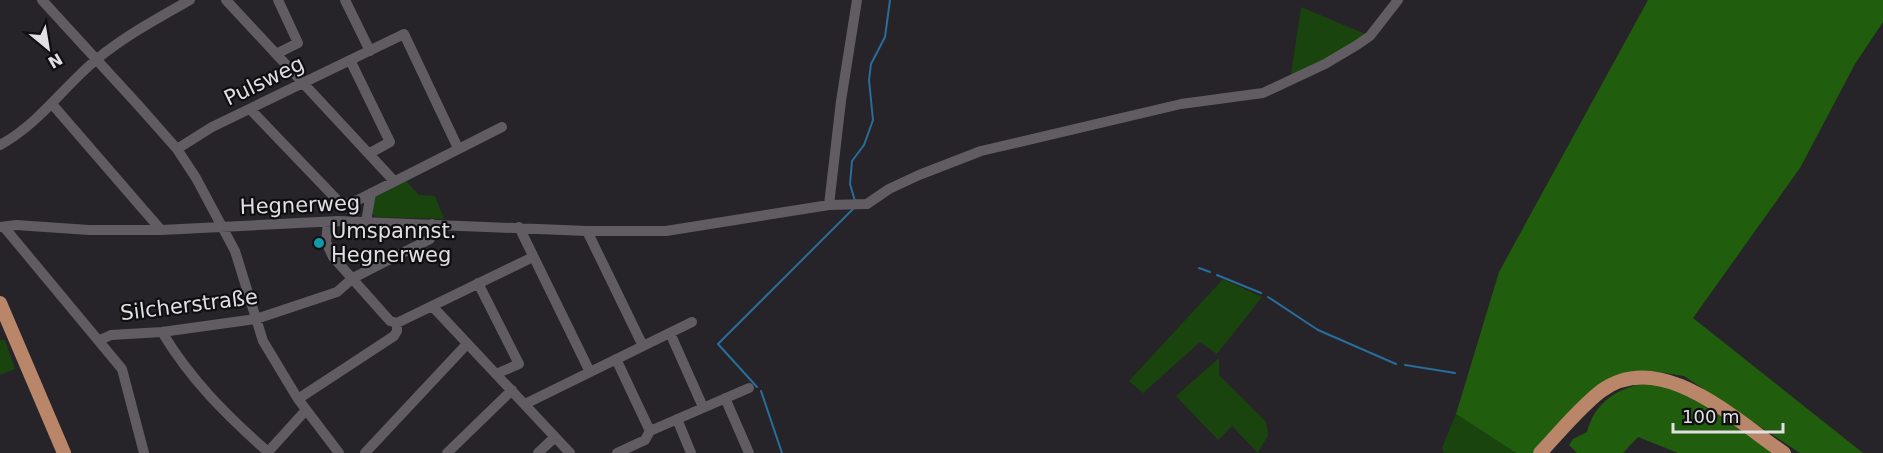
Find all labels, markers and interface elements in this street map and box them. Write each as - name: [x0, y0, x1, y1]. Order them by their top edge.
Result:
- north arrow: [18, 18, 78, 78]
- text: N: [45, 49, 66, 72]
- street label: Pulsweg: [220, 51, 308, 111]
- street label: Hegnerweg: [239, 191, 361, 219]
- place label: Umspannst. Hegnerweg: [331, 219, 456, 267]
- marker: Umspannst. Hegnerweg: [312, 236, 326, 250]
- street label: Silcherstraße: [119, 285, 259, 325]
- scale bar: [1673, 396, 1782, 434]
- text: 100 m: [1682, 406, 1740, 427]

